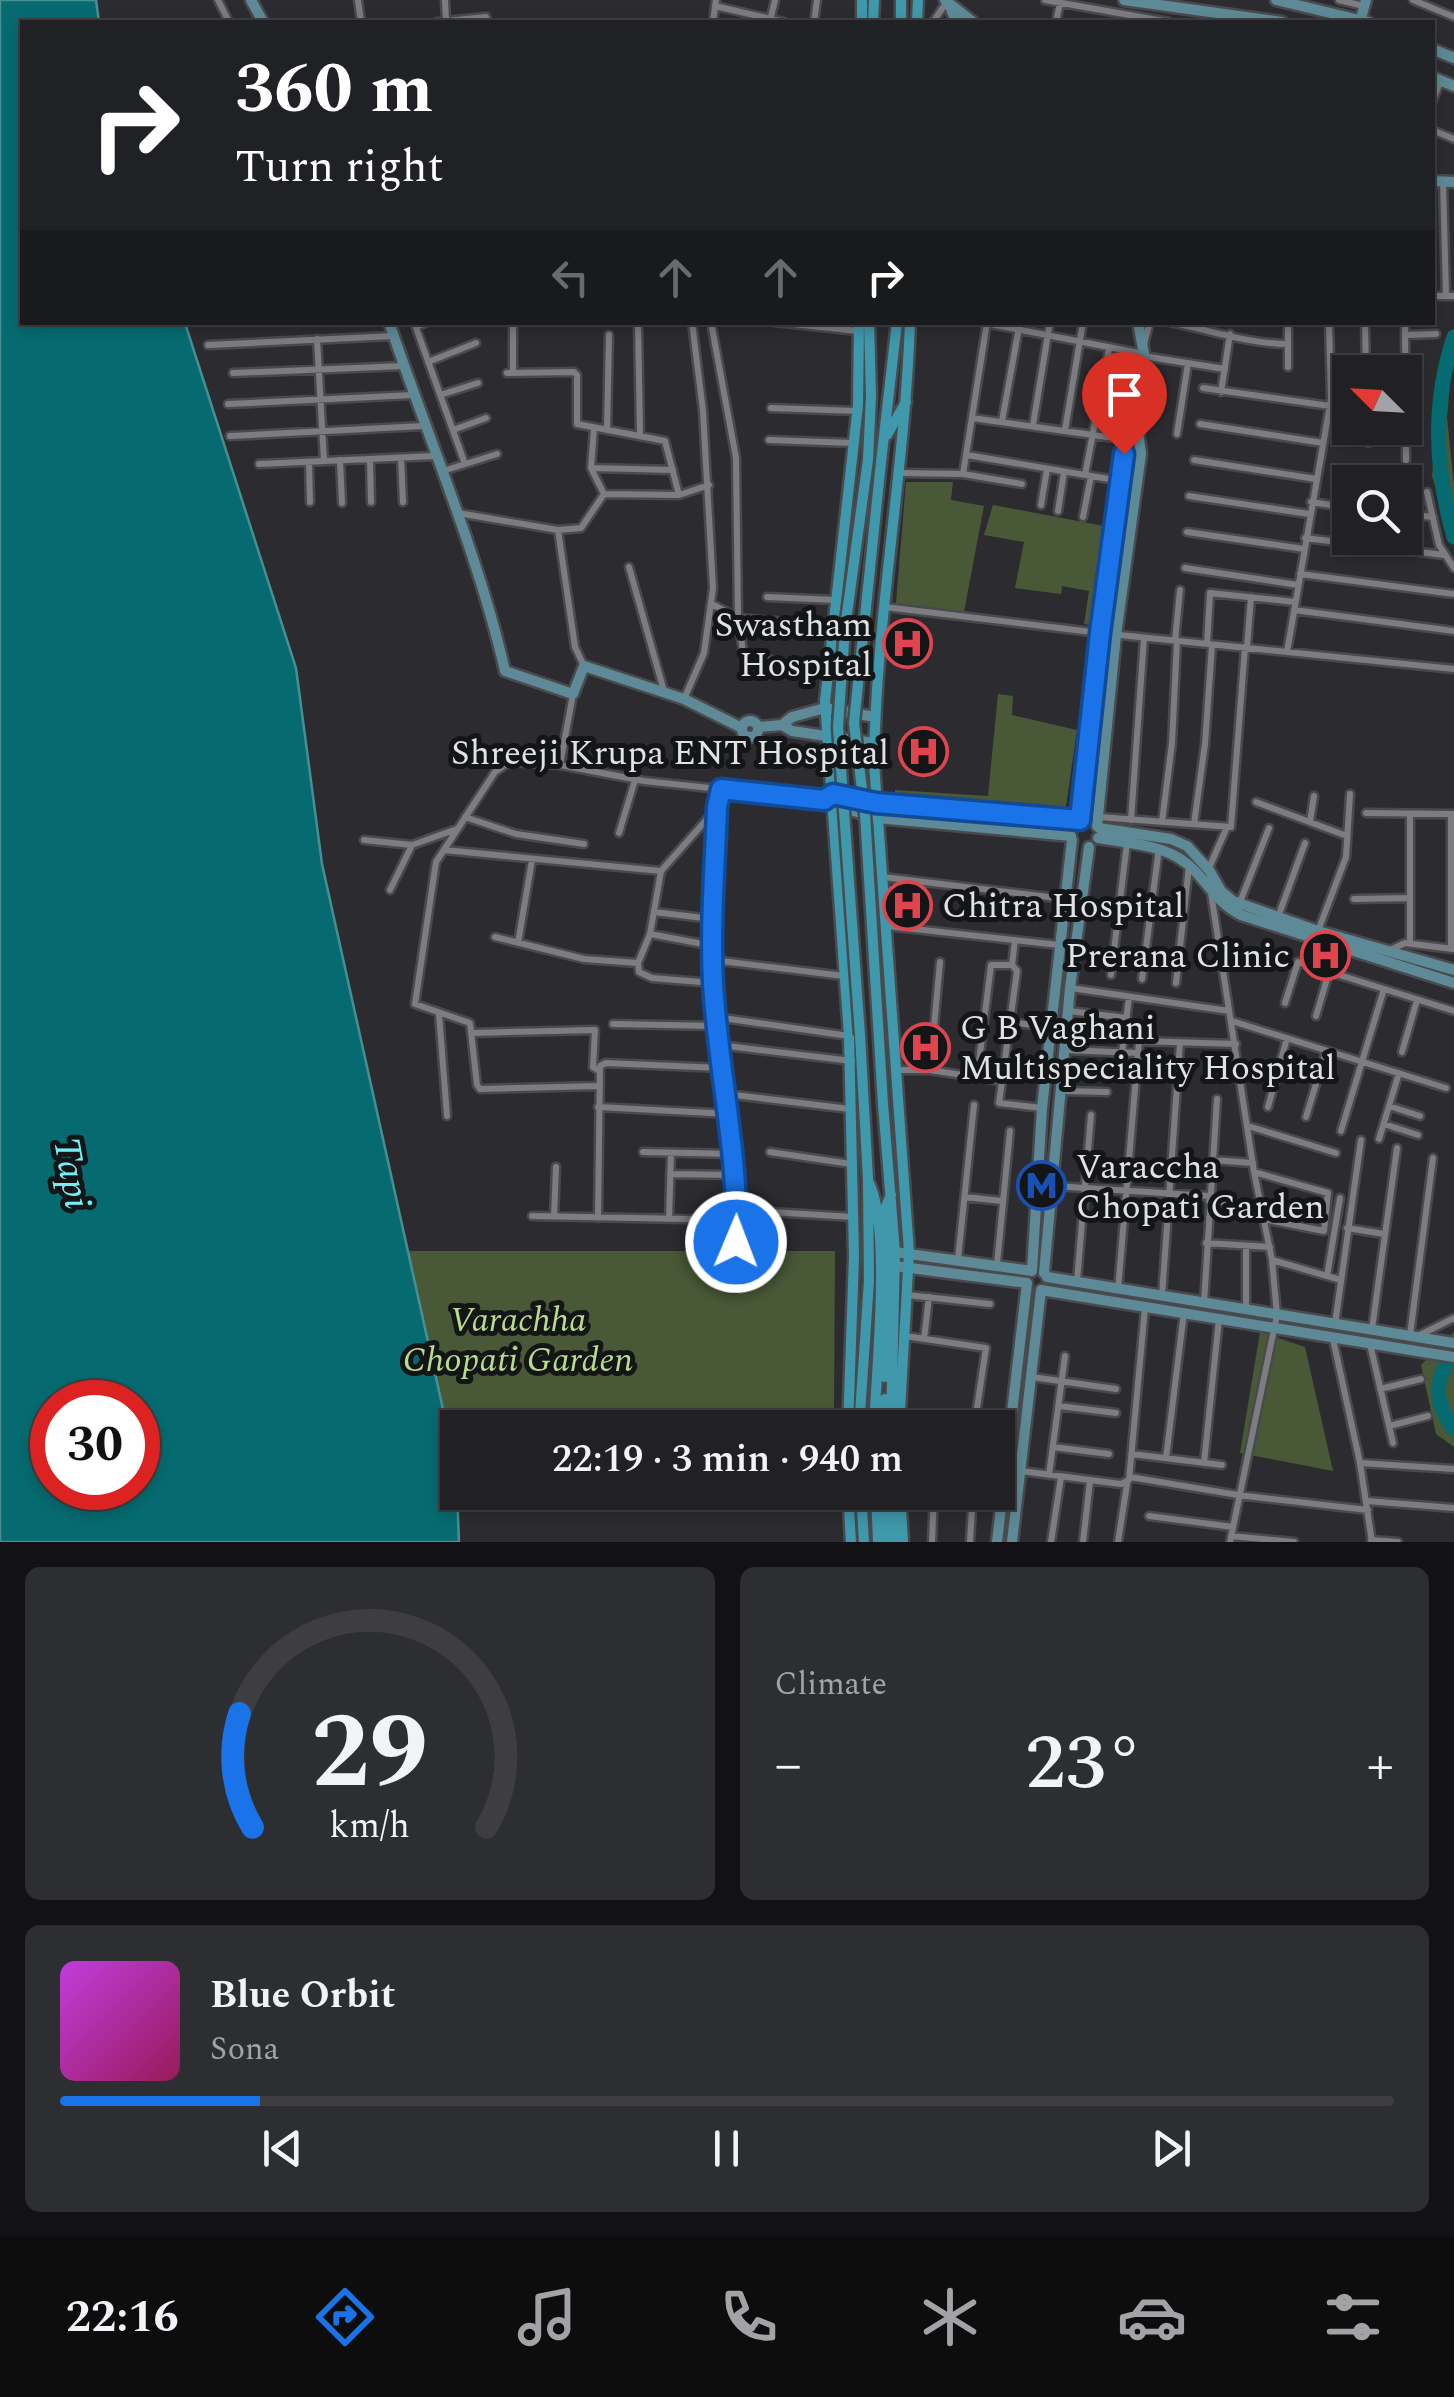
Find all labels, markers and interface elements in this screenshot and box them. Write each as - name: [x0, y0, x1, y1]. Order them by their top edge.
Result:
- text: 360 m: [235, 37, 433, 143]
- icon: right: [70, 60, 200, 190]
- text: Turn right: [235, 133, 444, 202]
- icon: left: [543, 250, 598, 305]
- icon: ahead: [648, 250, 703, 305]
- icon: ahead: [753, 250, 808, 305]
- icon: right: [858, 250, 913, 305]
- pin: [1082, 352, 1167, 455]
- north arrow: [1332, 355, 1422, 445]
- map controls: [1332, 355, 1422, 555]
- icon: arrive: [1097, 367, 1152, 422]
- button: search: [1332, 465, 1422, 555]
- place label: Swastham Hospital: [715, 599, 872, 692]
- hospital icon: Swastham Hospital: [881, 618, 933, 670]
- hospital icon: Shreeji Krupa ENT Hospital: [898, 726, 950, 778]
- place label: Shreeji Krupa ENT Hospital: [451, 727, 889, 780]
- hospital icon: Chitra Hospital: [881, 879, 933, 931]
- place label: Chitra Hospital: [942, 880, 1184, 933]
- hospital icon: Prerana Clinic: [1299, 929, 1351, 981]
- place label: Prerana Clinic: [1065, 930, 1290, 983]
- place label: G B Vaghani Multispeciality Hospital: [960, 1002, 1336, 1095]
- hospital icon: G B Vaghani Multispeciality Hospital: [899, 1021, 951, 1073]
- water label: Tapi: [36, 1133, 106, 1214]
- place label: Varaccha Chopati Garden: [1076, 1141, 1325, 1234]
- metro station icon: Varaccha Chopati Garden: [1015, 1160, 1067, 1212]
- position arrow: [684, 1190, 788, 1294]
- park label: Varachha Chopati Garden: [403, 1294, 633, 1387]
- speed limit sign: 30: [30, 1380, 160, 1510]
- text: 22:19 · 3 min · 940 m: [552, 1431, 903, 1489]
- text: Climate: [775, 1660, 887, 1709]
- text: 29: [311, 1675, 428, 1833]
- text: 23°: [1025, 1708, 1143, 1822]
- text: −: [775, 1724, 802, 1807]
- text: +: [1366, 1724, 1394, 1807]
- text: km/h: [330, 1799, 410, 1854]
- text: Blue Orbit: [210, 1967, 395, 2025]
- text: Sona: [210, 2025, 279, 2074]
- icon: previous: [255, 2121, 310, 2176]
- icon: pause: [699, 2121, 754, 2176]
- icon: next: [1144, 2121, 1199, 2176]
- icon: directions: [310, 2282, 380, 2352]
- icon: music: [512, 2282, 582, 2352]
- icon: phone: [714, 2282, 784, 2352]
- icon: climate: [915, 2282, 985, 2352]
- icon: car: [1117, 2282, 1187, 2352]
- icon: filters: [1318, 2282, 1388, 2352]
- text: 22:16: [66, 2283, 179, 2352]

